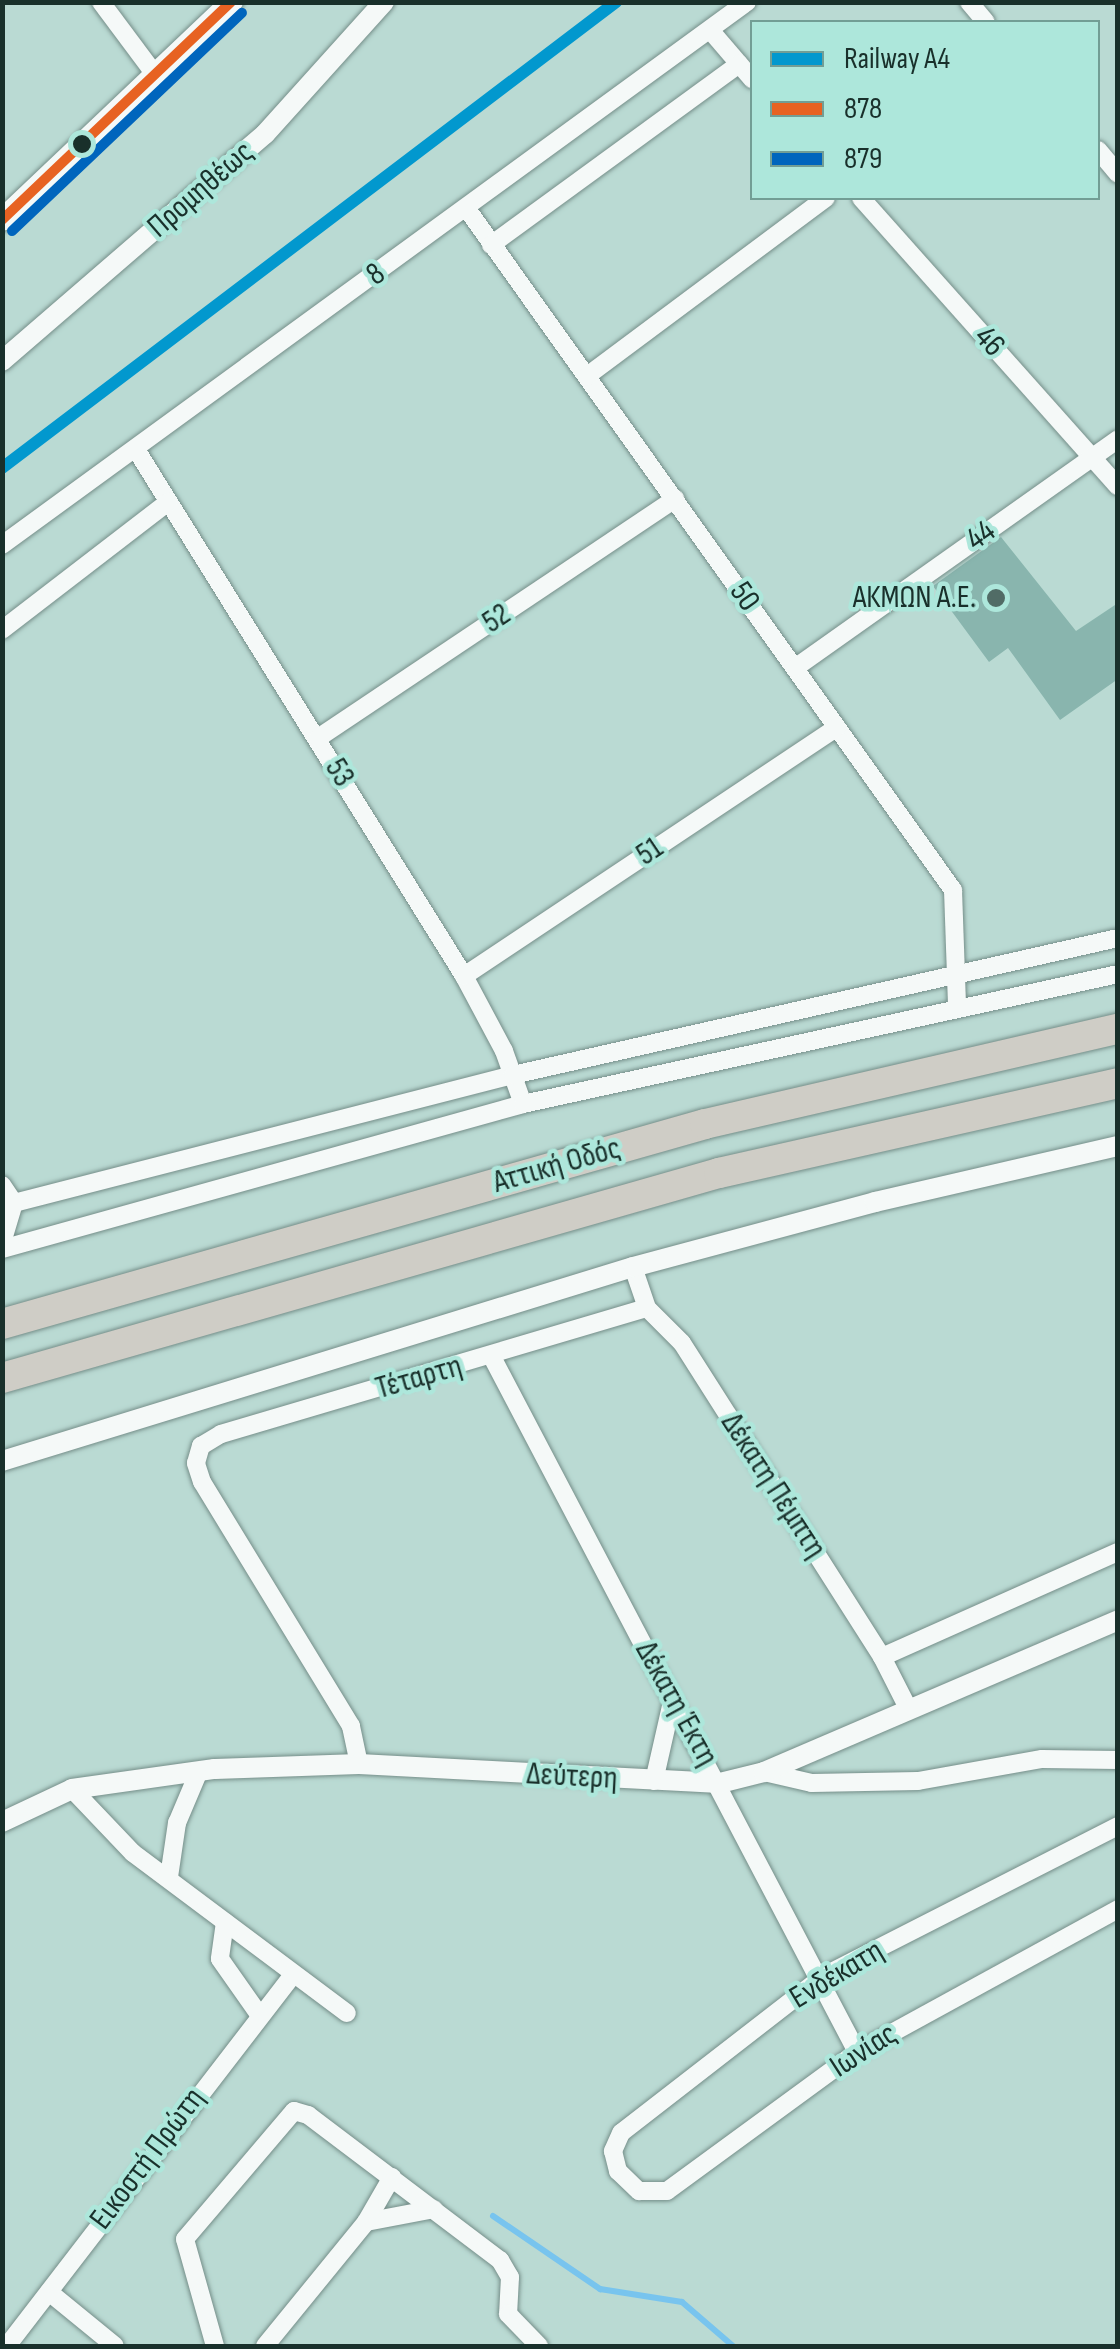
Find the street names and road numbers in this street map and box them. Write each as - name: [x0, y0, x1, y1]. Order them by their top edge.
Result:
- street label: Προμηθέως: [140, 134, 262, 246]
- street label: 8: [359, 255, 393, 295]
- street label: 46: [966, 319, 1012, 365]
- street label: 44: [959, 513, 1003, 559]
- street label: 50: [720, 575, 768, 619]
- street label: 52: [475, 596, 519, 642]
- street label: 53: [316, 752, 362, 794]
- street label: 51: [629, 829, 671, 875]
- street label: Αττική Οδός: [489, 1130, 625, 1202]
- street label: Τέταρτη: [371, 1347, 467, 1409]
- street label: Δέκατη Πέμπτη: [712, 1406, 834, 1566]
- street label: Δέκατη Έκτη: [626, 1635, 726, 1773]
- street label: Δεύτερη: [526, 1755, 618, 1799]
- street label: Ενδέκατη: [783, 1932, 891, 2018]
- street label: Ιωνίας: [823, 2015, 905, 2087]
- street label: Εικοστή Πρώτη: [82, 2081, 214, 2237]

